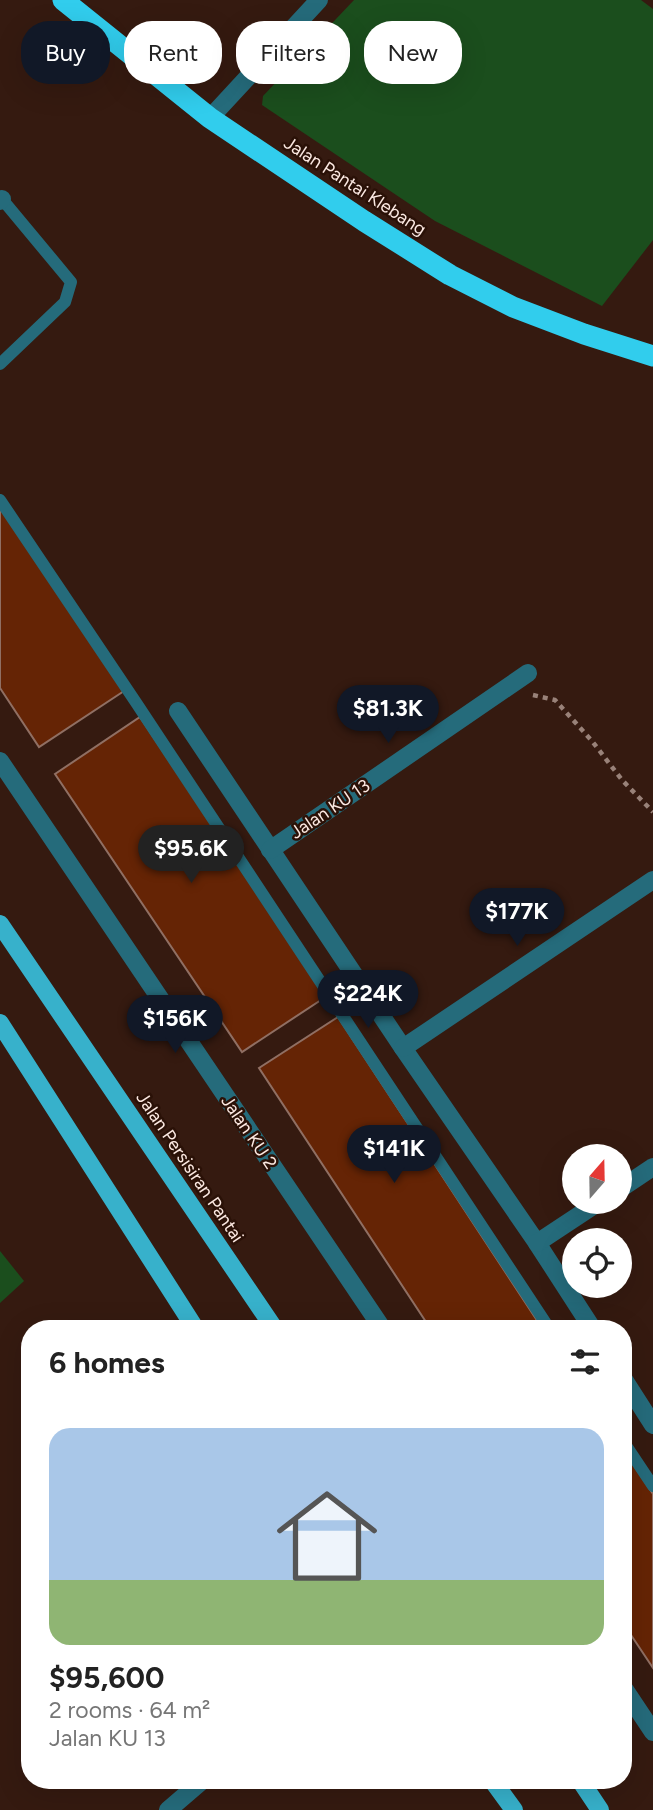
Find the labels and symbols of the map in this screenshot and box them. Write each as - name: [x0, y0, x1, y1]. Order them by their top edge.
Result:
- street label: Jalan Pantai Klebang: [280, 132, 430, 240]
- pin: $81.3K: [331, 686, 445, 745]
- street label: Jalan KU 13: [286, 774, 374, 844]
- pin: $95.6K: [134, 826, 248, 885]
- pin: $177K: [468, 888, 566, 948]
- pin: $224K: [319, 970, 417, 1030]
- pin: $156K: [126, 996, 224, 1055]
- street label: Jalan Persisiran Pantai: [131, 1088, 249, 1246]
- street label: Jalan KU 2: [216, 1091, 282, 1173]
- pin: $141K: [345, 1126, 443, 1185]
- north arrow: [562, 1144, 632, 1214]

